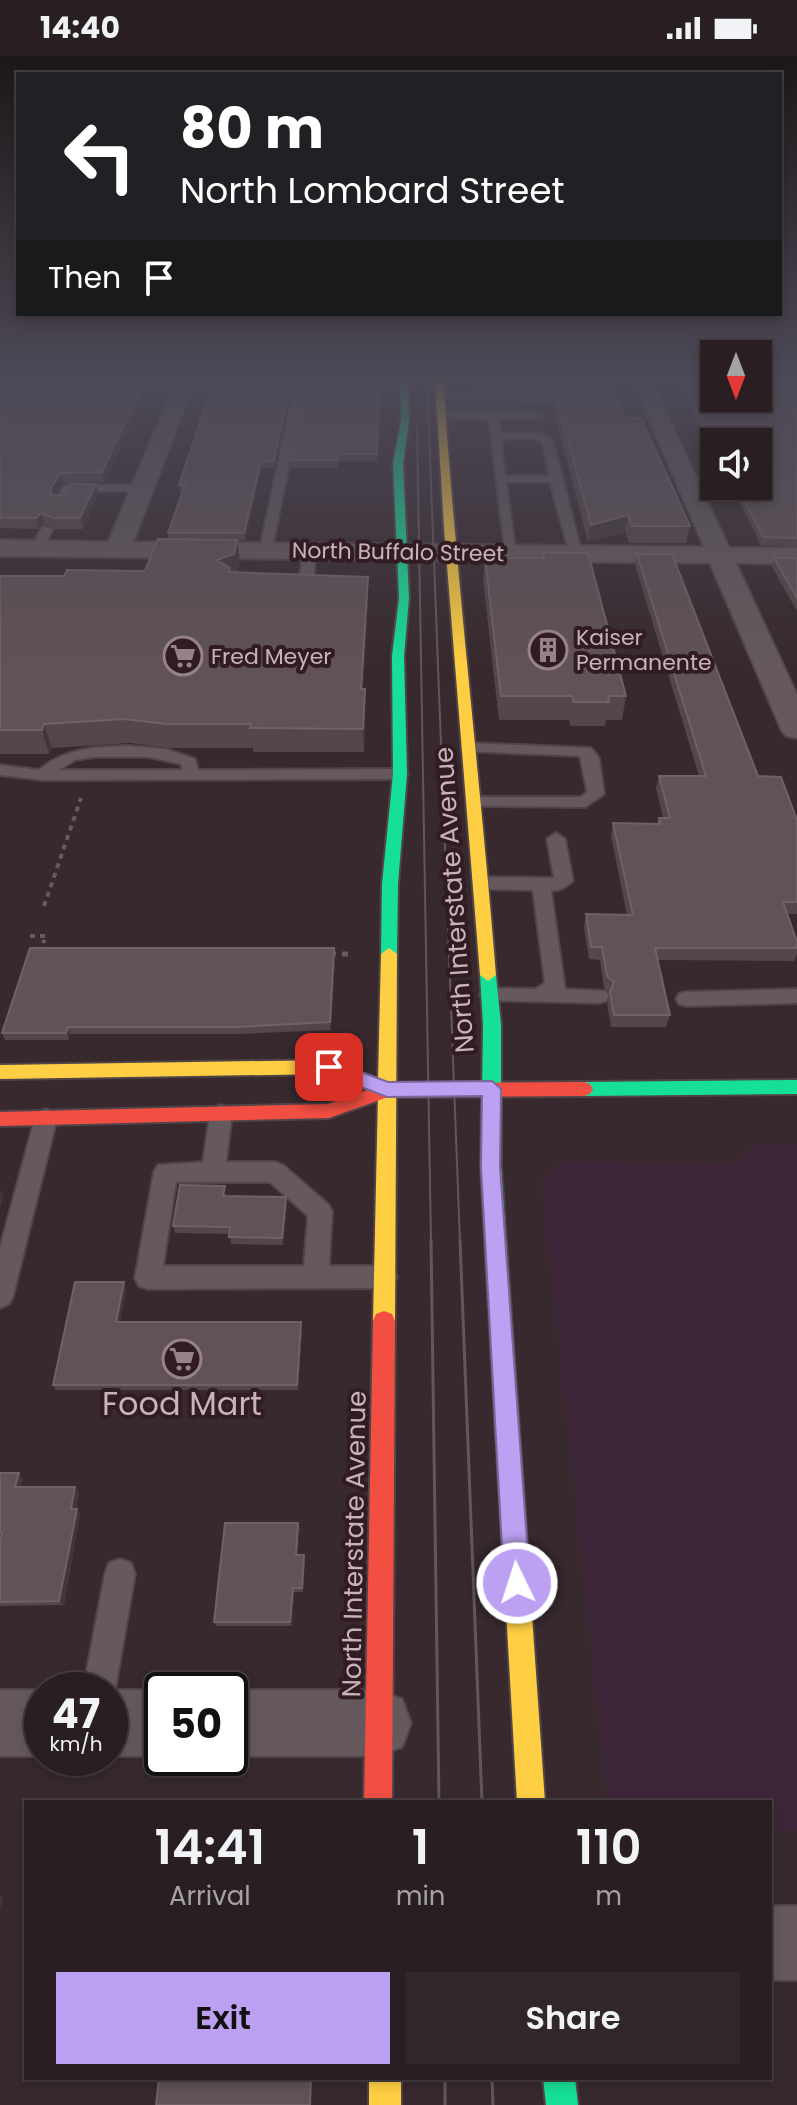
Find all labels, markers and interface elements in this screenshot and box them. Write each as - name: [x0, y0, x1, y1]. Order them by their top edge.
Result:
- text: 14:40: [40, 6, 120, 49]
- text: 80 m: [180, 89, 324, 168]
- icon: left: [48, 104, 152, 208]
- text: North Lombard Street: [180, 165, 565, 216]
- text: Then: [48, 256, 121, 299]
- icon: arrive: [137, 256, 181, 300]
- north arrow: [700, 340, 772, 412]
- map controls: [700, 340, 772, 500]
- button: sound: [700, 428, 772, 500]
- street label: North Buffalo Street: [292, 535, 504, 569]
- place label: Kaiser Permanente: [576, 622, 712, 678]
- building icon: Kaiser Permanente: [527, 629, 569, 671]
- supermarket icon: Fred Meyer: [162, 635, 204, 677]
- place label: Fred Meyer: [211, 641, 332, 672]
- street label: North Interstate Avenue: [425, 746, 483, 1054]
- pin: [295, 1033, 363, 1101]
- icon: arrive: [307, 1045, 351, 1089]
- supermarket icon: Food Mart: [161, 1338, 203, 1380]
- place label: Food Mart: [102, 1381, 262, 1426]
- street label: North Interstate Avenue: [333, 1390, 375, 1698]
- position arrow: [475, 1541, 559, 1625]
- speed limit sign: 50: [144, 1672, 248, 1776]
- text: 47: [52, 1686, 100, 1742]
- text: km/h: [49, 1730, 103, 1758]
- text: 14:41: [154, 1814, 265, 1881]
- text: 1: [412, 1814, 429, 1881]
- text: 110: [576, 1814, 642, 1881]
- text: Arrival: [169, 1878, 251, 1914]
- text: min: [396, 1878, 445, 1914]
- text: m: [595, 1878, 622, 1914]
- button: Exit: [56, 1972, 390, 2064]
- button: Share: [406, 1972, 740, 2064]

